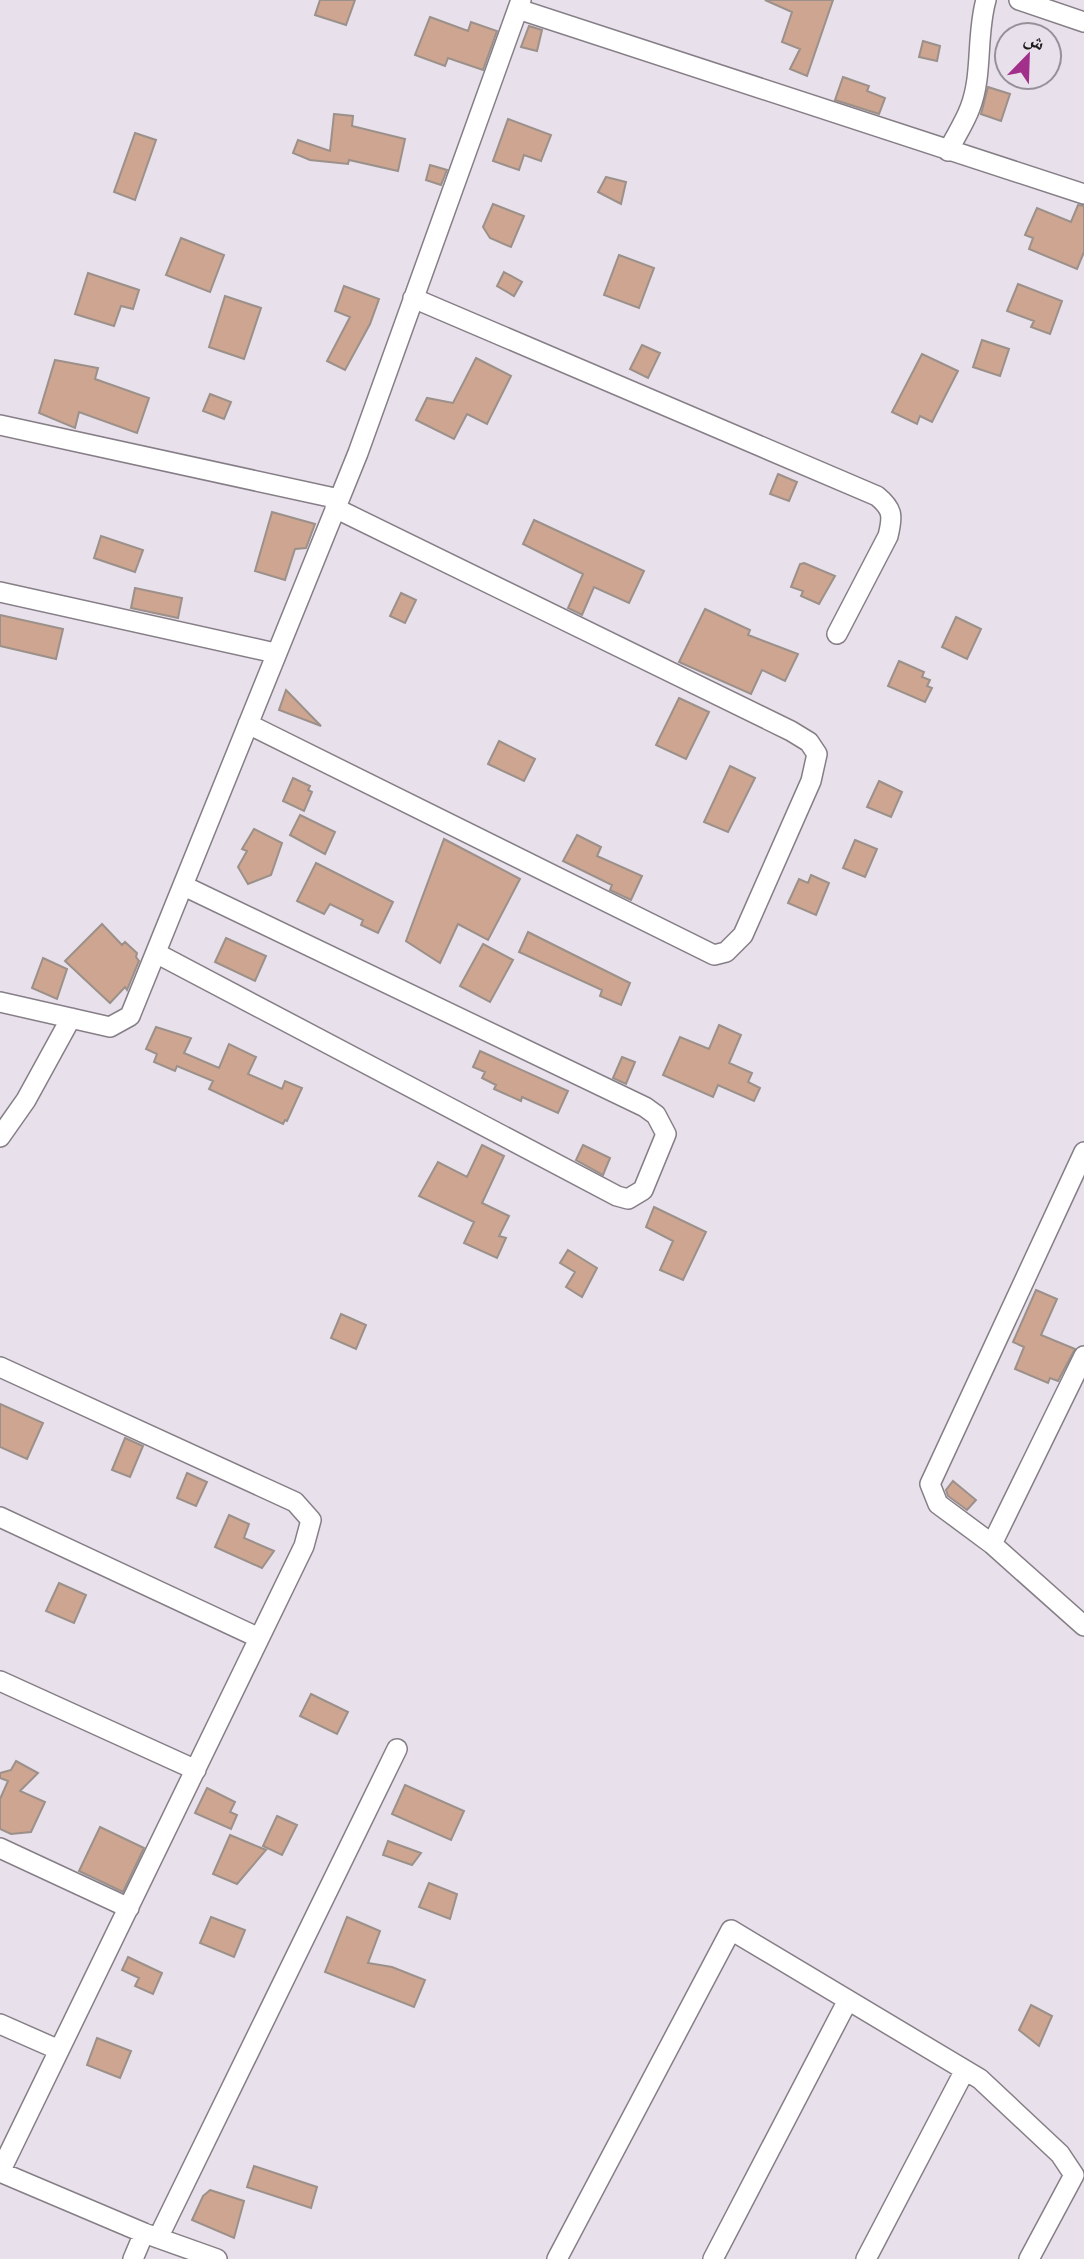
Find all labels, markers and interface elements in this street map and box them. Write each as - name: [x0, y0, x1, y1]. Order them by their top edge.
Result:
- north arrow: [993, 21, 1063, 91]
- text: ش: [1019, 25, 1049, 58]

